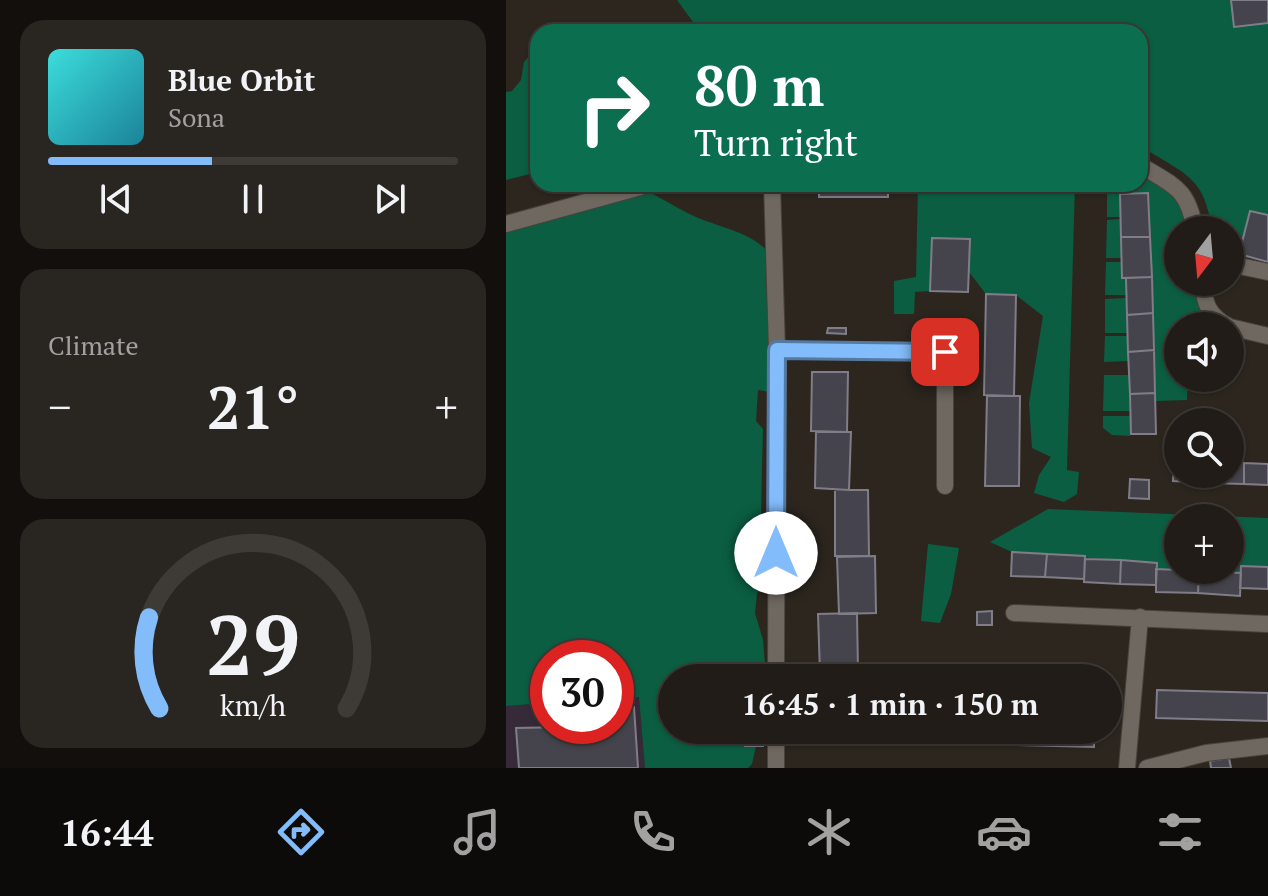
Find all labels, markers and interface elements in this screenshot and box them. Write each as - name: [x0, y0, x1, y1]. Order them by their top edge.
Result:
- text: 80 m: [694, 48, 824, 122]
- icon: right: [562, 56, 666, 160]
- text: Blue Orbit: [168, 60, 315, 100]
- text: Sona: [168, 100, 225, 134]
- text: Turn right: [694, 119, 858, 166]
- icon: previous: [94, 177, 138, 221]
- icon: pause: [231, 177, 275, 221]
- icon: next: [368, 177, 412, 221]
- north arrow: [1164, 216, 1244, 296]
- map controls: [1164, 216, 1244, 584]
- button: sound: [1164, 312, 1244, 392]
- pin: [911, 318, 979, 386]
- text: Climate: [48, 328, 139, 362]
- icon: arrive: [923, 330, 967, 374]
- text: 21°: [207, 367, 299, 446]
- text: −: [48, 377, 71, 436]
- text: +: [435, 377, 458, 436]
- button: search: [1164, 408, 1244, 488]
- button: +: [1164, 504, 1244, 584]
- position arrow: [734, 511, 818, 595]
- text: 29: [206, 589, 300, 699]
- speed limit sign: 30: [530, 640, 634, 744]
- text: 16:45 · 1 min · 150 m: [742, 684, 1038, 724]
- text: km/h: [220, 687, 286, 725]
- icon: directions: [273, 804, 329, 860]
- icon: music: [449, 804, 505, 860]
- icon: phone: [625, 804, 681, 860]
- icon: climate: [801, 804, 857, 860]
- icon: car: [976, 804, 1032, 860]
- icon: filters: [1152, 804, 1208, 860]
- text: 16:44: [60, 809, 154, 856]

